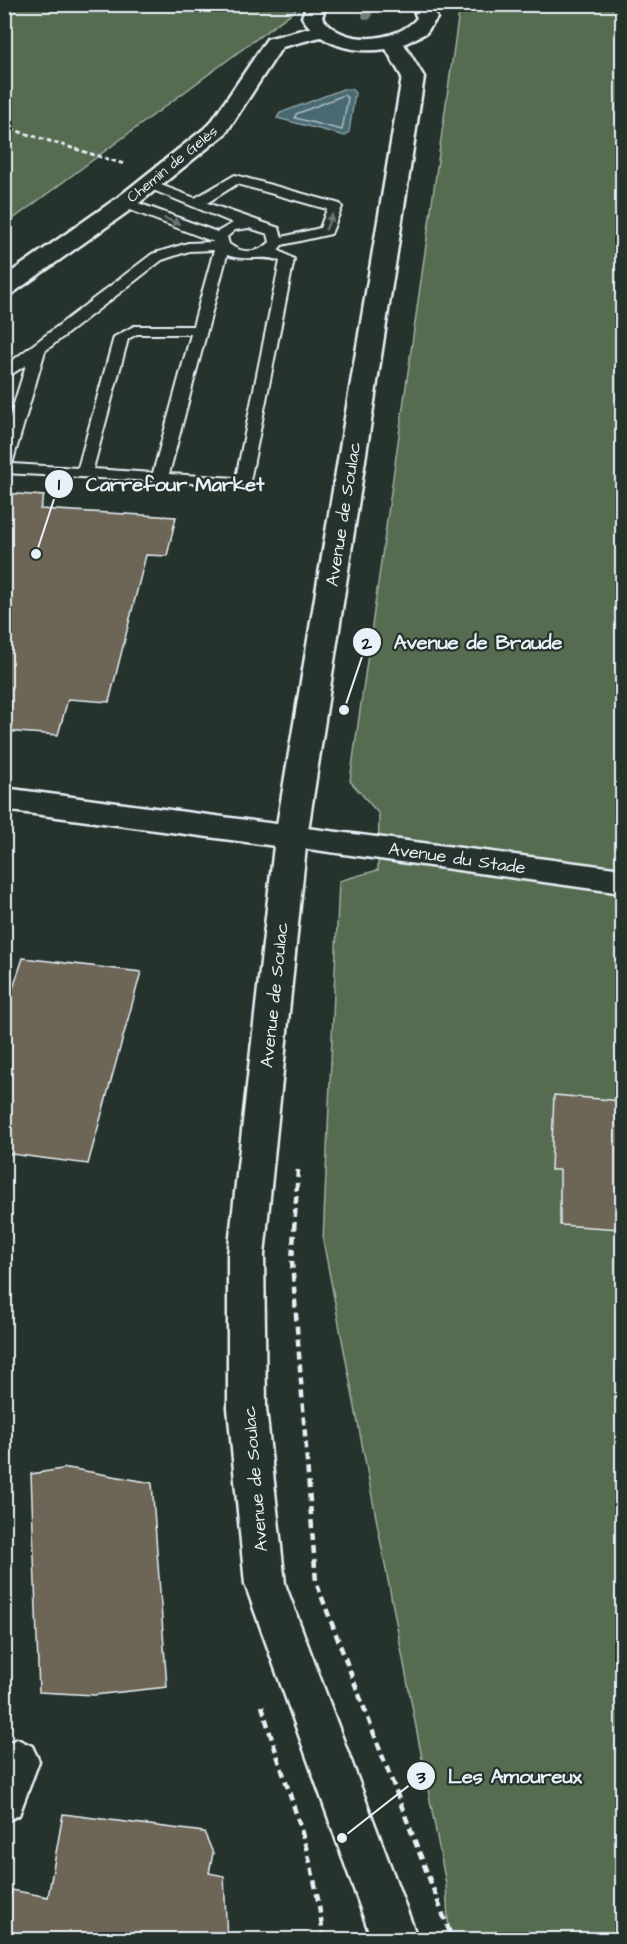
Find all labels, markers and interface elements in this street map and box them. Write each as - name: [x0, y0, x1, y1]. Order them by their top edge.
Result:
- street label: Chemin de Gelès: [122, 121, 223, 208]
- one-way arrow: [324, 214, 333, 231]
- one-way arrow: [164, 216, 182, 226]
- street label: Avenue de Soulac: [320, 440, 367, 588]
- callout: Carrefour Market: [44, 465, 276, 503]
- text: Carrefour Market: [86, 471, 265, 499]
- text: 1: [58, 472, 61, 497]
- callout: Avenue de Braude: [352, 623, 575, 661]
- text: Avenue de Braude: [394, 629, 563, 657]
- text: 2: [361, 631, 373, 656]
- street label: Avenue du Stade: [387, 836, 527, 881]
- street label: Avenue de Soulac: [254, 921, 295, 1069]
- street label: Avenue de Soulac: [237, 1405, 274, 1553]
- callout: Les Amoureux: [406, 1757, 594, 1795]
- text: Les Amoureux: [448, 1763, 583, 1791]
- text: 3: [415, 1765, 426, 1790]

